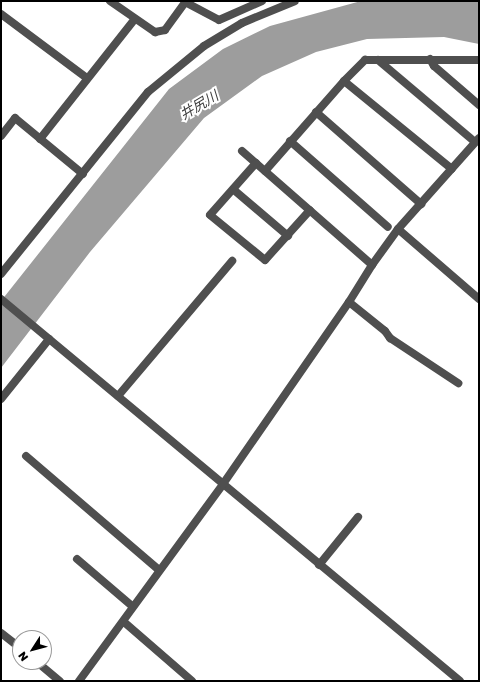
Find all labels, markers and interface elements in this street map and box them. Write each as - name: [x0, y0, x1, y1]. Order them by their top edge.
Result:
- water label: 井尻川: [177, 87, 221, 123]
- north arrow: [12, 630, 52, 670]
- text: N: [15, 650, 30, 664]

